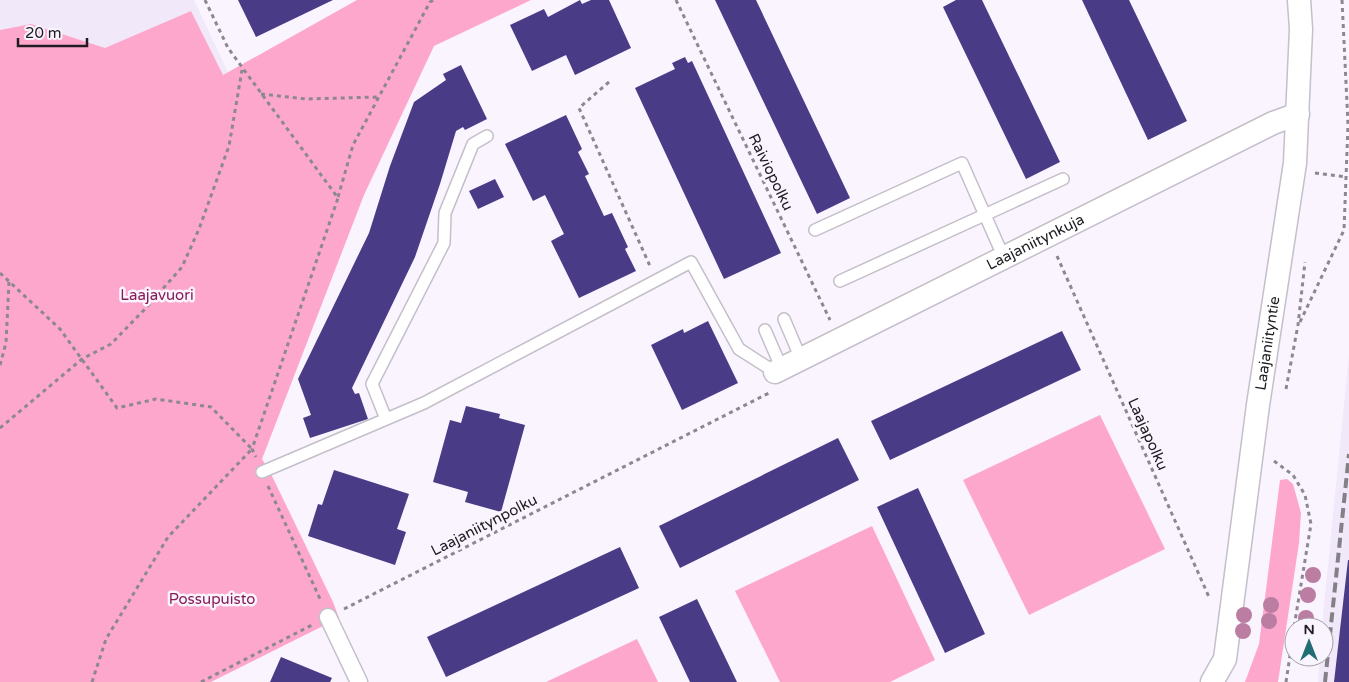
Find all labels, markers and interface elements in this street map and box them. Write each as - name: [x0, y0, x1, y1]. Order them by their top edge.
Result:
- scale bar: [18, 15, 86, 47]
- text: 20 m: [25, 24, 62, 42]
- street label: Raiviopolku: [745, 131, 797, 213]
- street label: Laajaniitynkuja: [983, 210, 1087, 274]
- park label: Laajavuori: [120, 286, 194, 304]
- street label: Laajaniityntie: [1251, 295, 1284, 392]
- street label: Laajapolku: [1124, 395, 1172, 473]
- street label: Laajaniitynpolku: [428, 490, 540, 560]
- park label: Possupuisto: [169, 590, 255, 608]
- north arrow: [1284, 617, 1334, 667]
- text: N: [1303, 621, 1315, 638]

